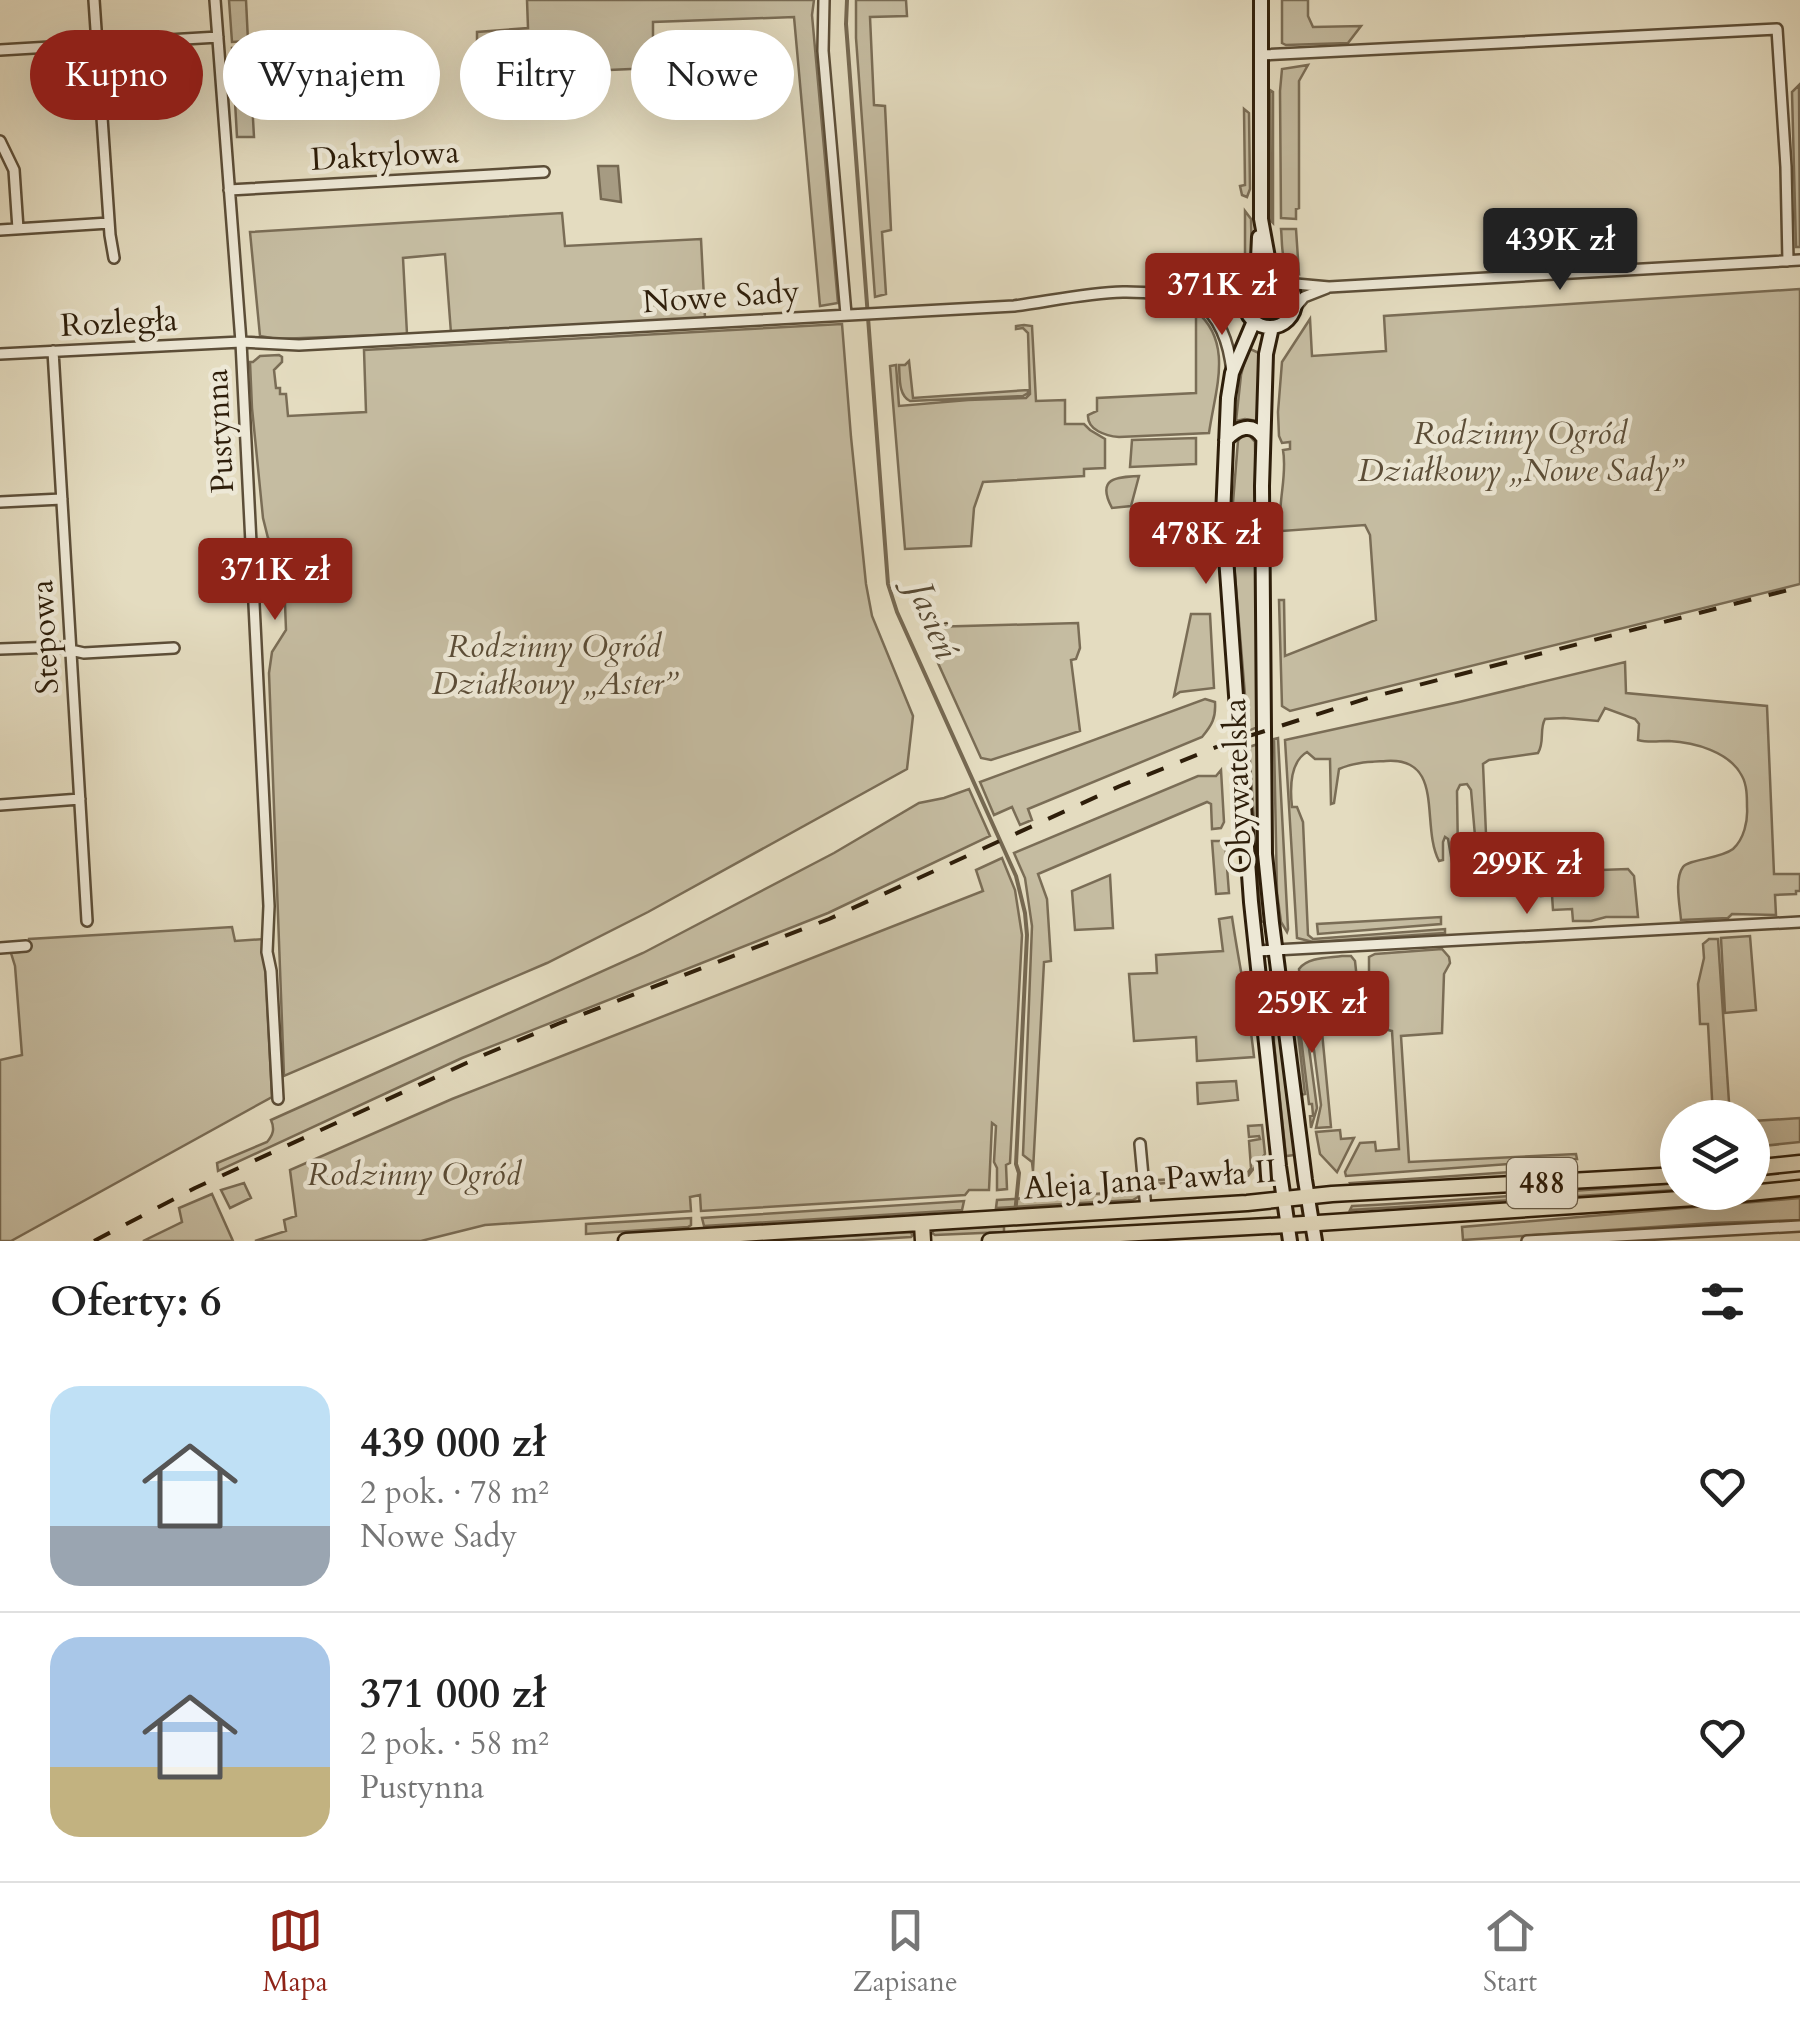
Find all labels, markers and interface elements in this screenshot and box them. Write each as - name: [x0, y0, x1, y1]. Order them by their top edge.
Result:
- chip: Kupno: [30, 30, 203, 120]
- chip: Wynajem: [223, 30, 440, 120]
- chip: Filtry: [460, 30, 611, 120]
- chip: Nowe: [631, 30, 794, 120]
- street label: Daktylowa: [310, 130, 461, 182]
- pin: 439K zł: [1468, 208, 1652, 293]
- text: 439K zł: [1505, 218, 1615, 262]
- pin: 371K zł: [1130, 253, 1314, 338]
- text: 371K zł: [1167, 263, 1277, 307]
- street label: Nowe Sady: [641, 270, 801, 324]
- street label: Rozległa: [59, 298, 179, 348]
- street label: Pustynna: [195, 368, 245, 494]
- park label: Rodzinny Ogród Działkowy „Nowe Sady”: [1358, 412, 1685, 493]
- pin: 478K zł: [1114, 502, 1298, 587]
- text: 478K zł: [1151, 512, 1261, 556]
- pin: 371K zł: [183, 538, 367, 623]
- text: 371K zł: [220, 548, 330, 592]
- water label: Jasień: [893, 567, 970, 666]
- street label: Stepowa: [20, 579, 70, 695]
- park label: Rodzinny Ogród Działkowy „Aster”: [432, 625, 679, 706]
- street label: Obywatelska: [1213, 697, 1263, 875]
- pin: 299K zł: [1435, 832, 1619, 917]
- text: 299K zł: [1472, 842, 1582, 886]
- pin: 259K zł: [1220, 971, 1404, 1056]
- text: 259K zł: [1257, 981, 1367, 1025]
- map controls: [1660, 1100, 1770, 1210]
- button: layers: [1660, 1100, 1770, 1210]
- street label: Aleja Jana Pawła II: [1022, 1149, 1278, 1211]
- park label: Rodzinny Ogród: [307, 1153, 522, 1197]
- road number: 488: [1507, 1158, 1577, 1208]
- text: Oferty: 6: [50, 1273, 221, 1330]
- icon: filters: [1695, 1274, 1750, 1329]
- text: 439 000 zł: [360, 1414, 546, 1471]
- icon: home: [130, 1426, 250, 1546]
- icon: heart: [1695, 1459, 1750, 1514]
- text: 2 pok. · 78 m²: [360, 1471, 549, 1515]
- text: Nowe Sady: [360, 1515, 517, 1559]
- text: 371 000 zł: [360, 1665, 546, 1722]
- icon: home: [130, 1677, 250, 1797]
- icon: heart: [1695, 1710, 1750, 1765]
- text: 2 pok. · 58 m²: [360, 1722, 549, 1766]
- text: Pustynna: [360, 1766, 484, 1810]
- tab: Mapa: [262, 1903, 328, 2001]
- tab: Zapisane: [853, 1903, 958, 2001]
- tab: Start: [1483, 1903, 1538, 2001]

